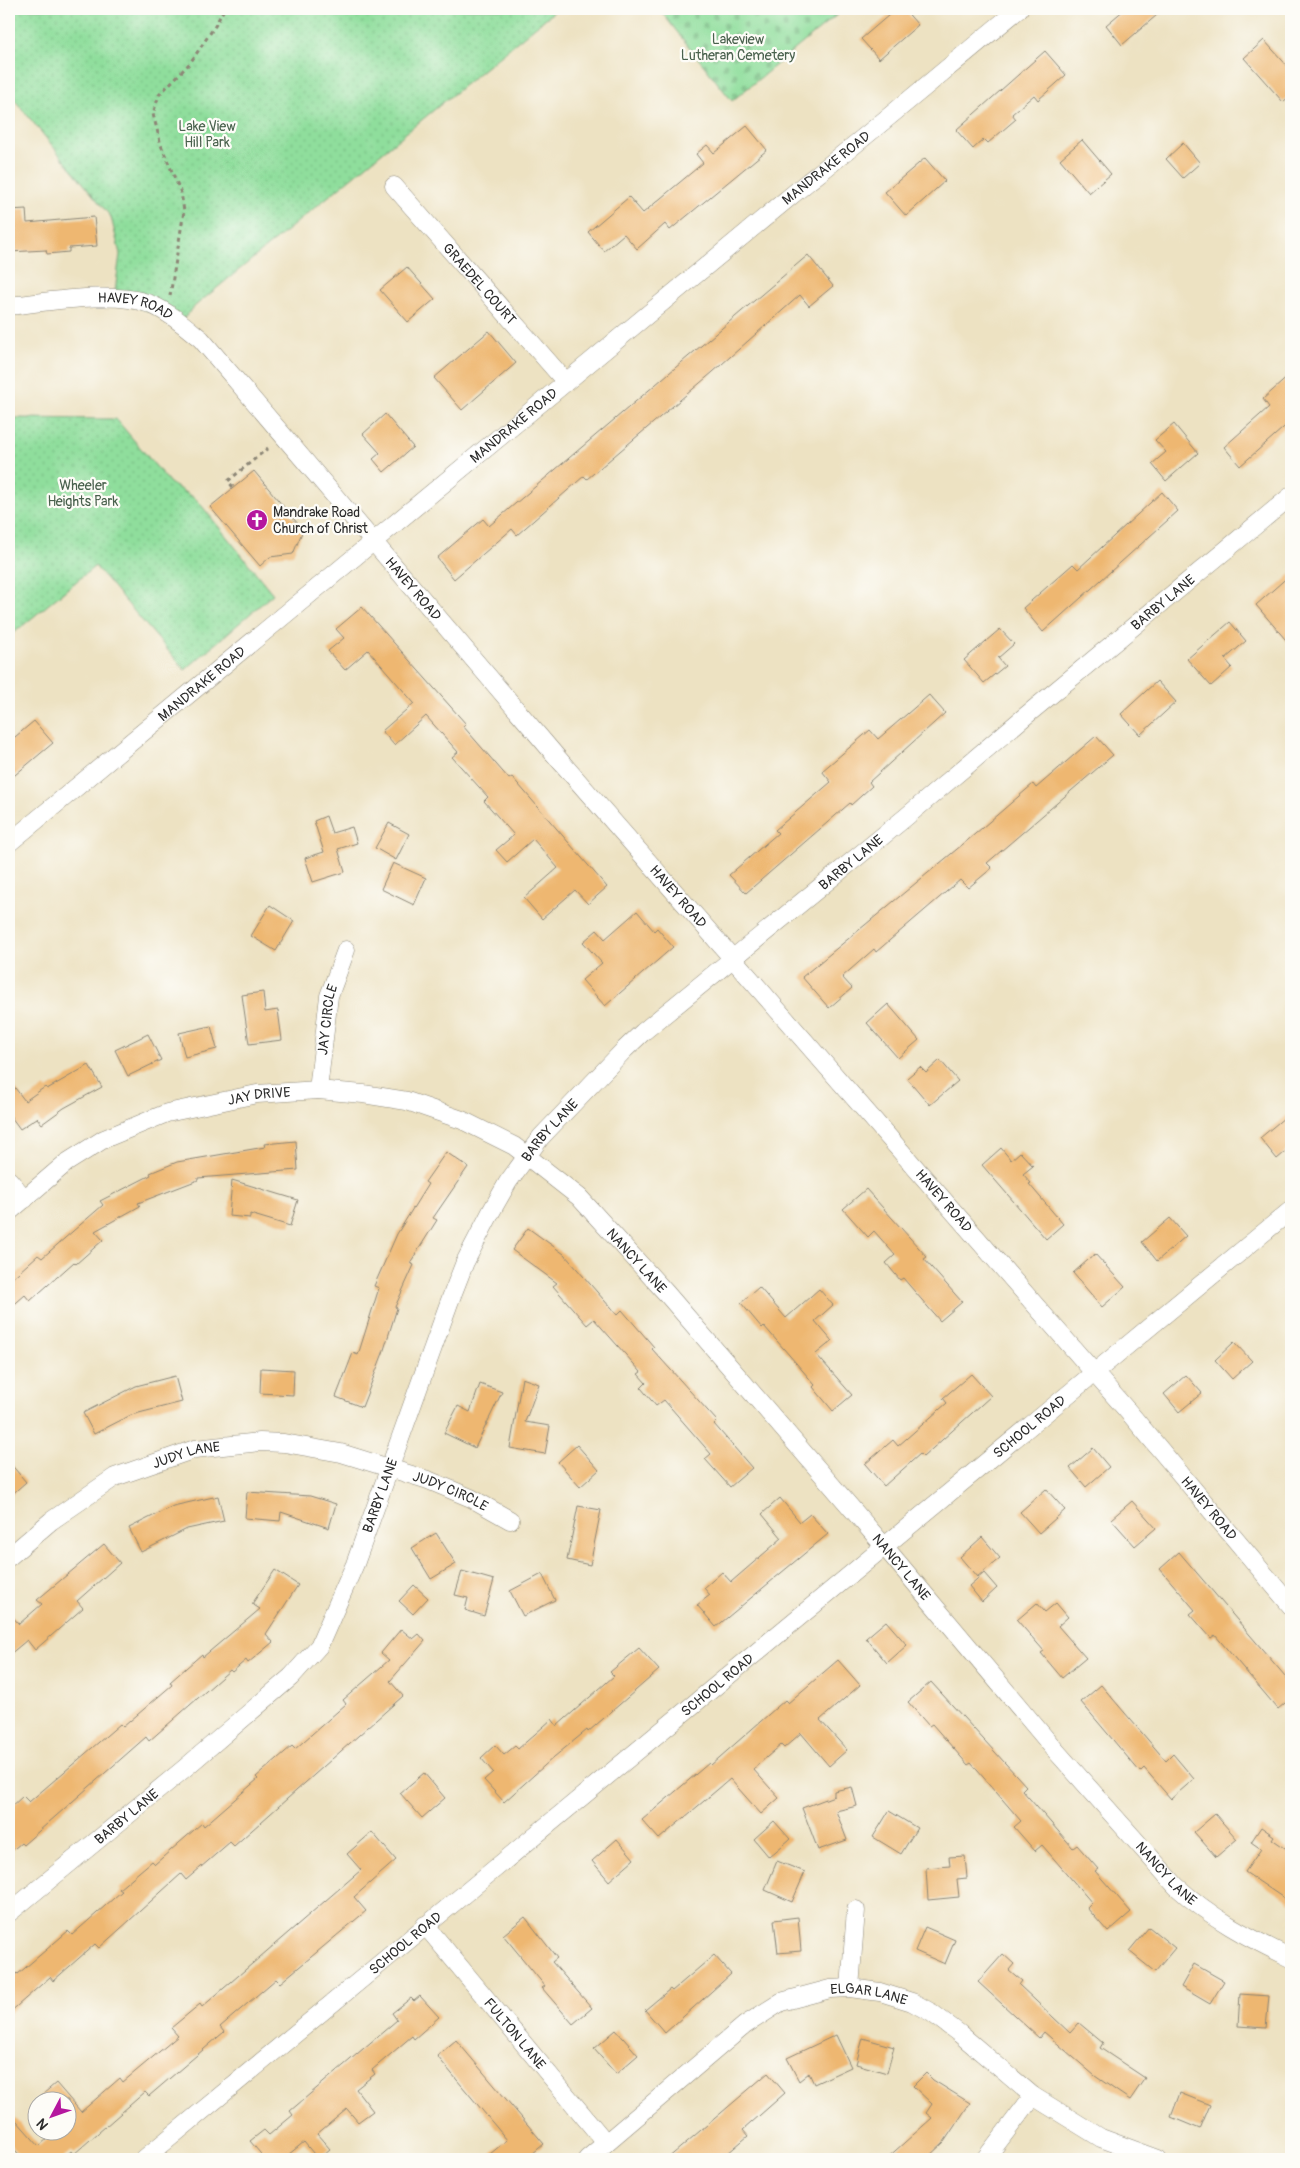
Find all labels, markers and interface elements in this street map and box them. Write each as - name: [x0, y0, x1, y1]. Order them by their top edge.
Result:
- park label: Lakeview Lutheran Cemetery: [681, 31, 795, 64]
- park label: Lake View Hill Park: [178, 118, 236, 151]
- street label: MANDRAKE ROAD: [779, 127, 874, 209]
- street label: GRAEDEL COURT: [439, 240, 520, 328]
- street label: HAVEY ROAD: [98, 289, 176, 324]
- street label: MANDRAKE ROAD: [467, 385, 561, 467]
- park label: Wheeler Heights Park: [48, 477, 119, 510]
- place label: Mandrake Road Church of Christ: [273, 504, 368, 537]
- church icon: Mandrake Road Church of Christ: [245, 508, 269, 532]
- street label: HAVEY ROAD: [381, 554, 445, 624]
- street label: BARBY LANE: [1128, 571, 1199, 634]
- street label: MANDRAKE ROAD: [155, 643, 249, 725]
- street label: BARBY LANE: [816, 831, 887, 894]
- street label: HAVEY ROAD: [646, 862, 710, 932]
- street label: JAY CIRCLE: [314, 982, 342, 1056]
- street label: JAY DRIVE: [226, 1084, 291, 1109]
- street label: BARBY LANE: [518, 1095, 582, 1165]
- street label: HAVEY ROAD: [912, 1166, 976, 1236]
- street label: NANCY LANE: [603, 1225, 670, 1297]
- street label: SCHOOL ROAD: [990, 1392, 1070, 1462]
- street label: JUDY LANE: [150, 1438, 221, 1472]
- street label: BARBY LANE: [359, 1456, 401, 1535]
- street label: JUDY CIRCLE: [411, 1468, 491, 1515]
- street label: HAVEY ROAD: [1177, 1473, 1240, 1544]
- street label: NANCY LANE: [868, 1531, 934, 1604]
- street label: SCHOOL ROAD: [678, 1650, 758, 1720]
- street label: BARBY LANE: [91, 1785, 162, 1848]
- street label: NANCY LANE: [1132, 1838, 1200, 1909]
- street label: SCHOOL ROAD: [366, 1908, 445, 1978]
- street label: ELGAR LANE: [830, 1980, 909, 2009]
- street label: FULTON LANE: [480, 1995, 549, 2073]
- north arrow: [28, 2090, 78, 2140]
- text: N: [33, 2115, 52, 2133]

